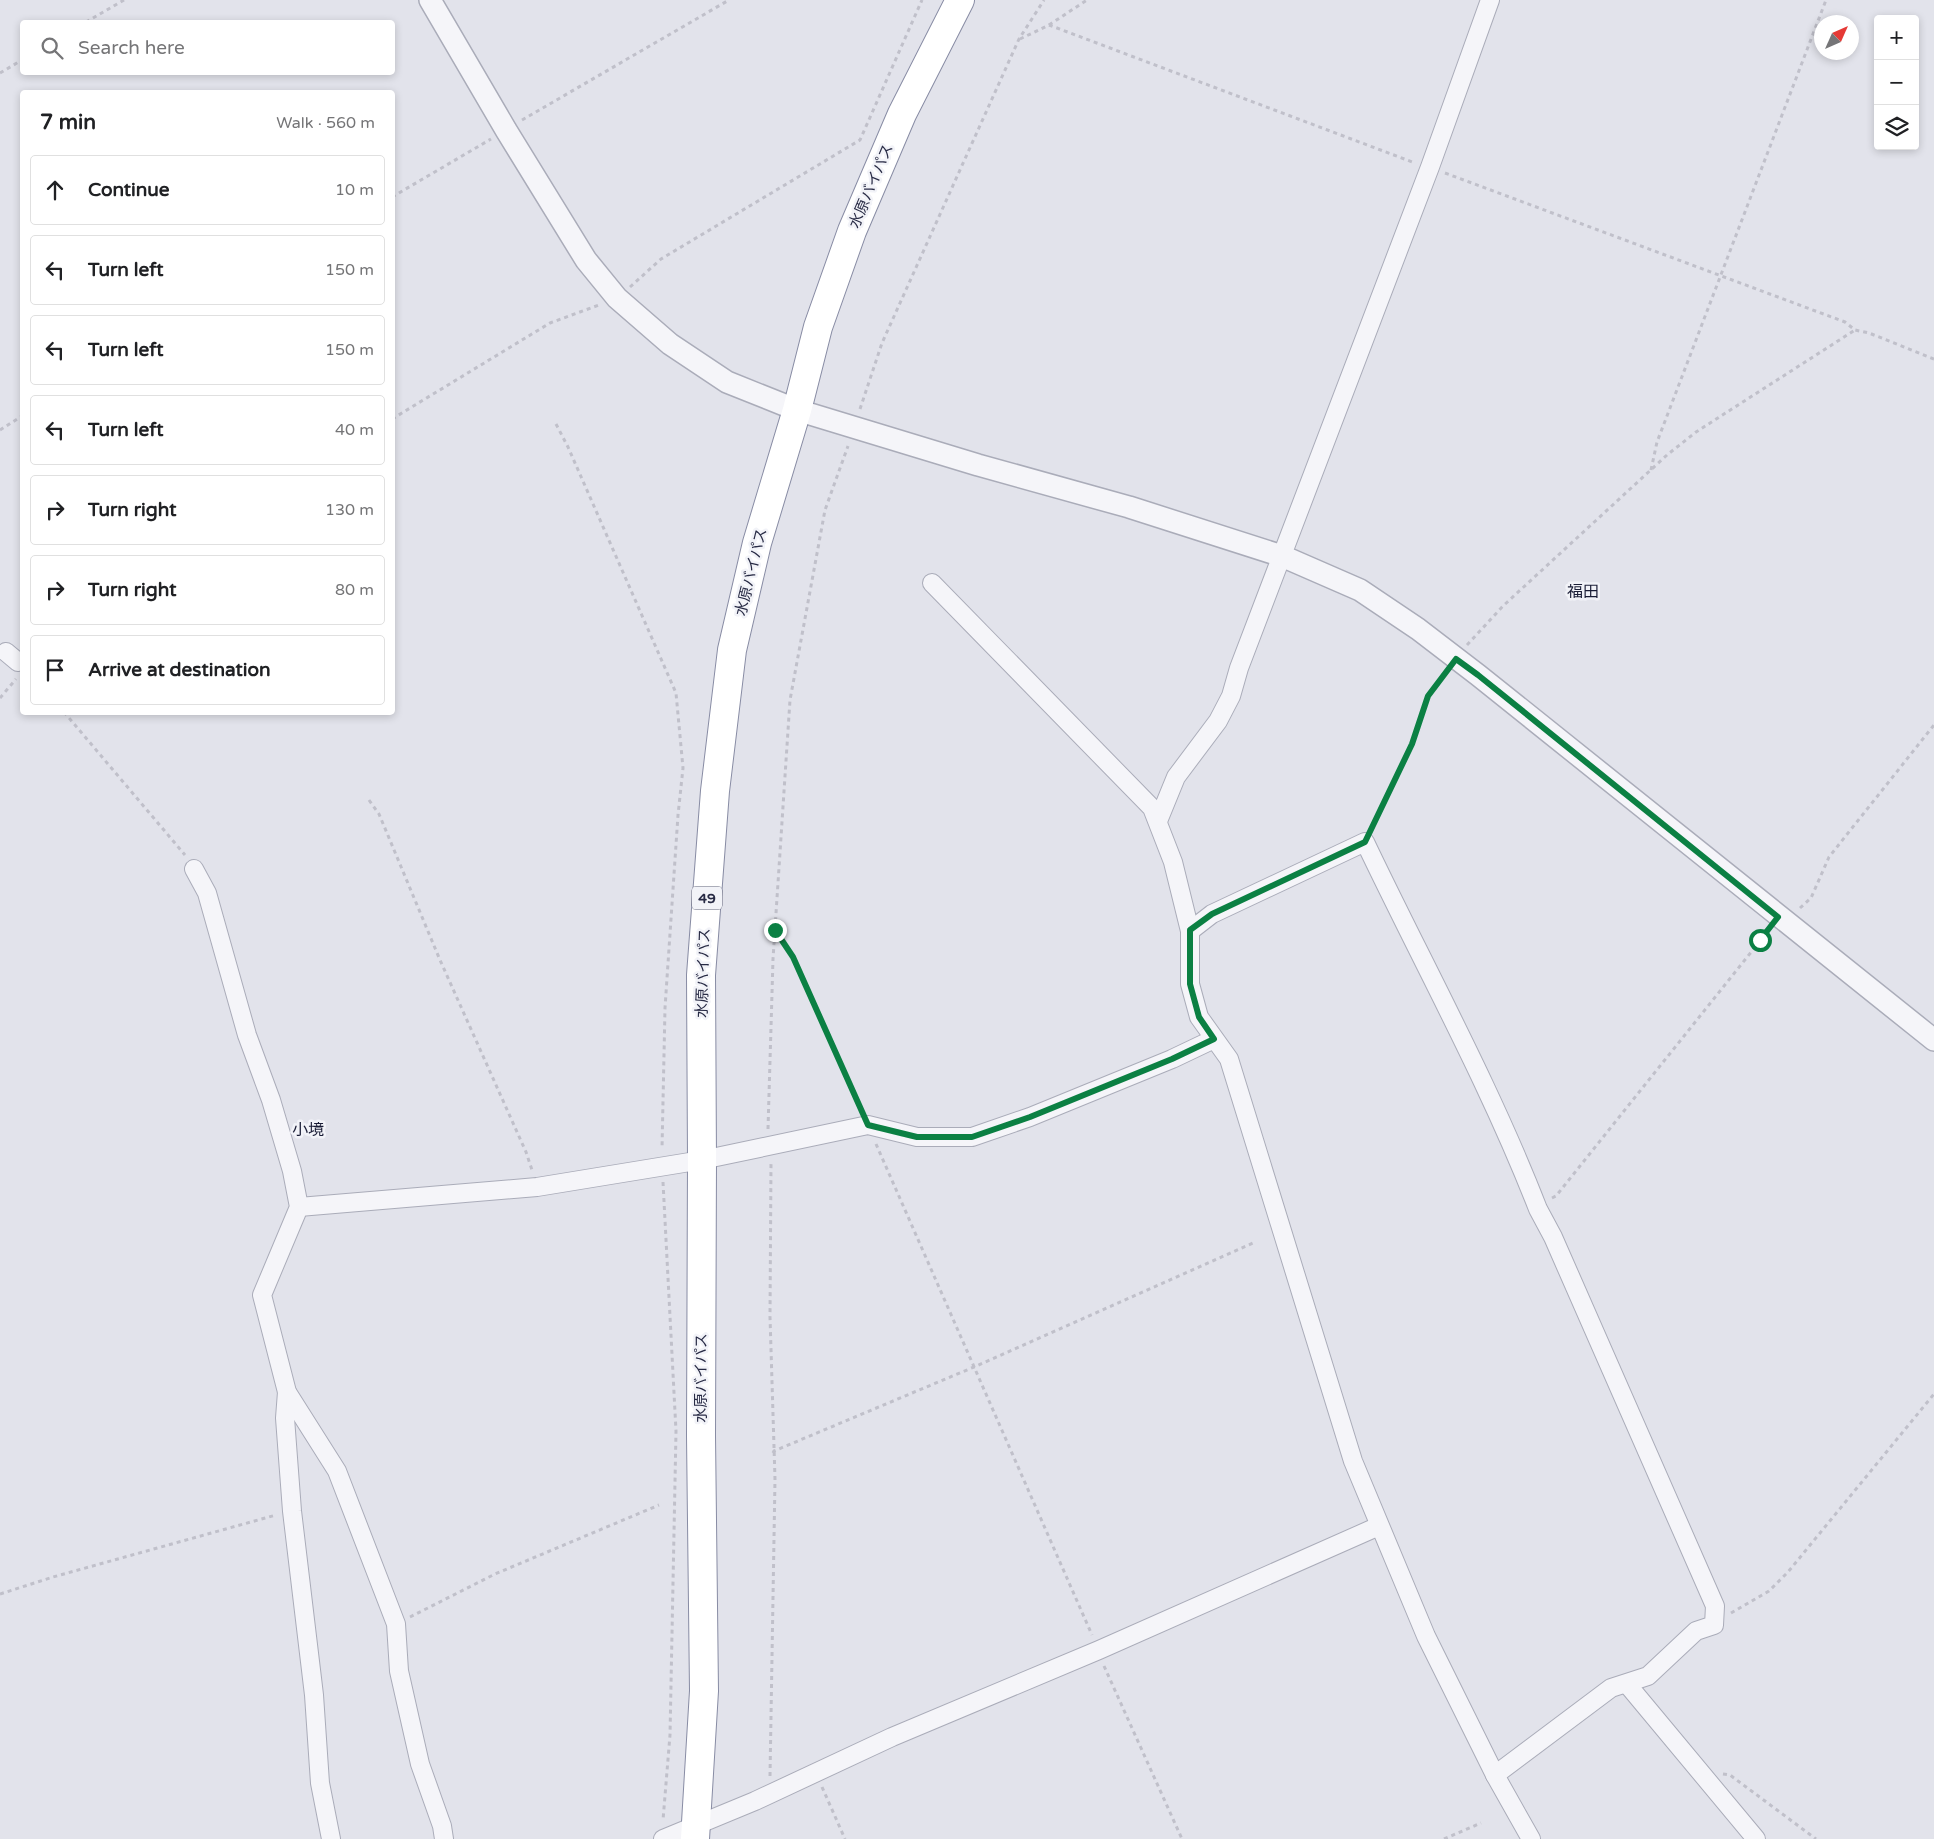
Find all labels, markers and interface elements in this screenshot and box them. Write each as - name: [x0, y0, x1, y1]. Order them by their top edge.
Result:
- north arrow: [1814, 15, 1859, 60]
- map controls: [1874, 15, 1919, 150]
- button: +: [1874, 15, 1919, 60]
- search box: [20, 20, 395, 75]
- icon: search: [38, 34, 66, 62]
- text: Search here: [78, 37, 185, 59]
- button: −: [1874, 60, 1919, 105]
- button: layers: [1874, 105, 1919, 150]
- text: 7 min: [40, 110, 96, 135]
- text: Walk · 560 m: [276, 113, 375, 133]
- street label: 水原バイパス: [845, 141, 897, 231]
- icon: ahead: [41, 176, 69, 204]
- text: Continue: [88, 179, 170, 201]
- text: 10 m: [335, 180, 374, 200]
- icon: left: [41, 256, 69, 284]
- text: Turn left: [88, 259, 164, 281]
- text: 150 m: [325, 260, 374, 280]
- icon: left: [41, 336, 69, 364]
- text: Turn left: [88, 339, 164, 361]
- text: 150 m: [325, 340, 374, 360]
- icon: left: [41, 416, 69, 444]
- text: Turn left: [88, 419, 164, 441]
- text: 40 m: [335, 420, 374, 440]
- icon: right: [41, 496, 69, 524]
- text: Turn right: [88, 499, 176, 521]
- text: 130 m: [325, 500, 374, 520]
- street label: 水原バイパス: [731, 526, 771, 618]
- icon: right: [41, 576, 69, 604]
- text: Turn right: [88, 579, 176, 601]
- text: 80 m: [335, 580, 374, 600]
- district label: 福田: [1567, 582, 1599, 602]
- icon: arrive: [41, 656, 69, 684]
- text: Arrive at destination: [88, 659, 271, 681]
- road number: 49: [692, 886, 722, 910]
- route end: [764, 919, 787, 942]
- street label: 水原バイパス: [692, 928, 714, 1018]
- route start: [1749, 929, 1772, 952]
- district label: 小境: [292, 1120, 324, 1140]
- street label: 水原バイパス: [692, 1333, 710, 1423]

